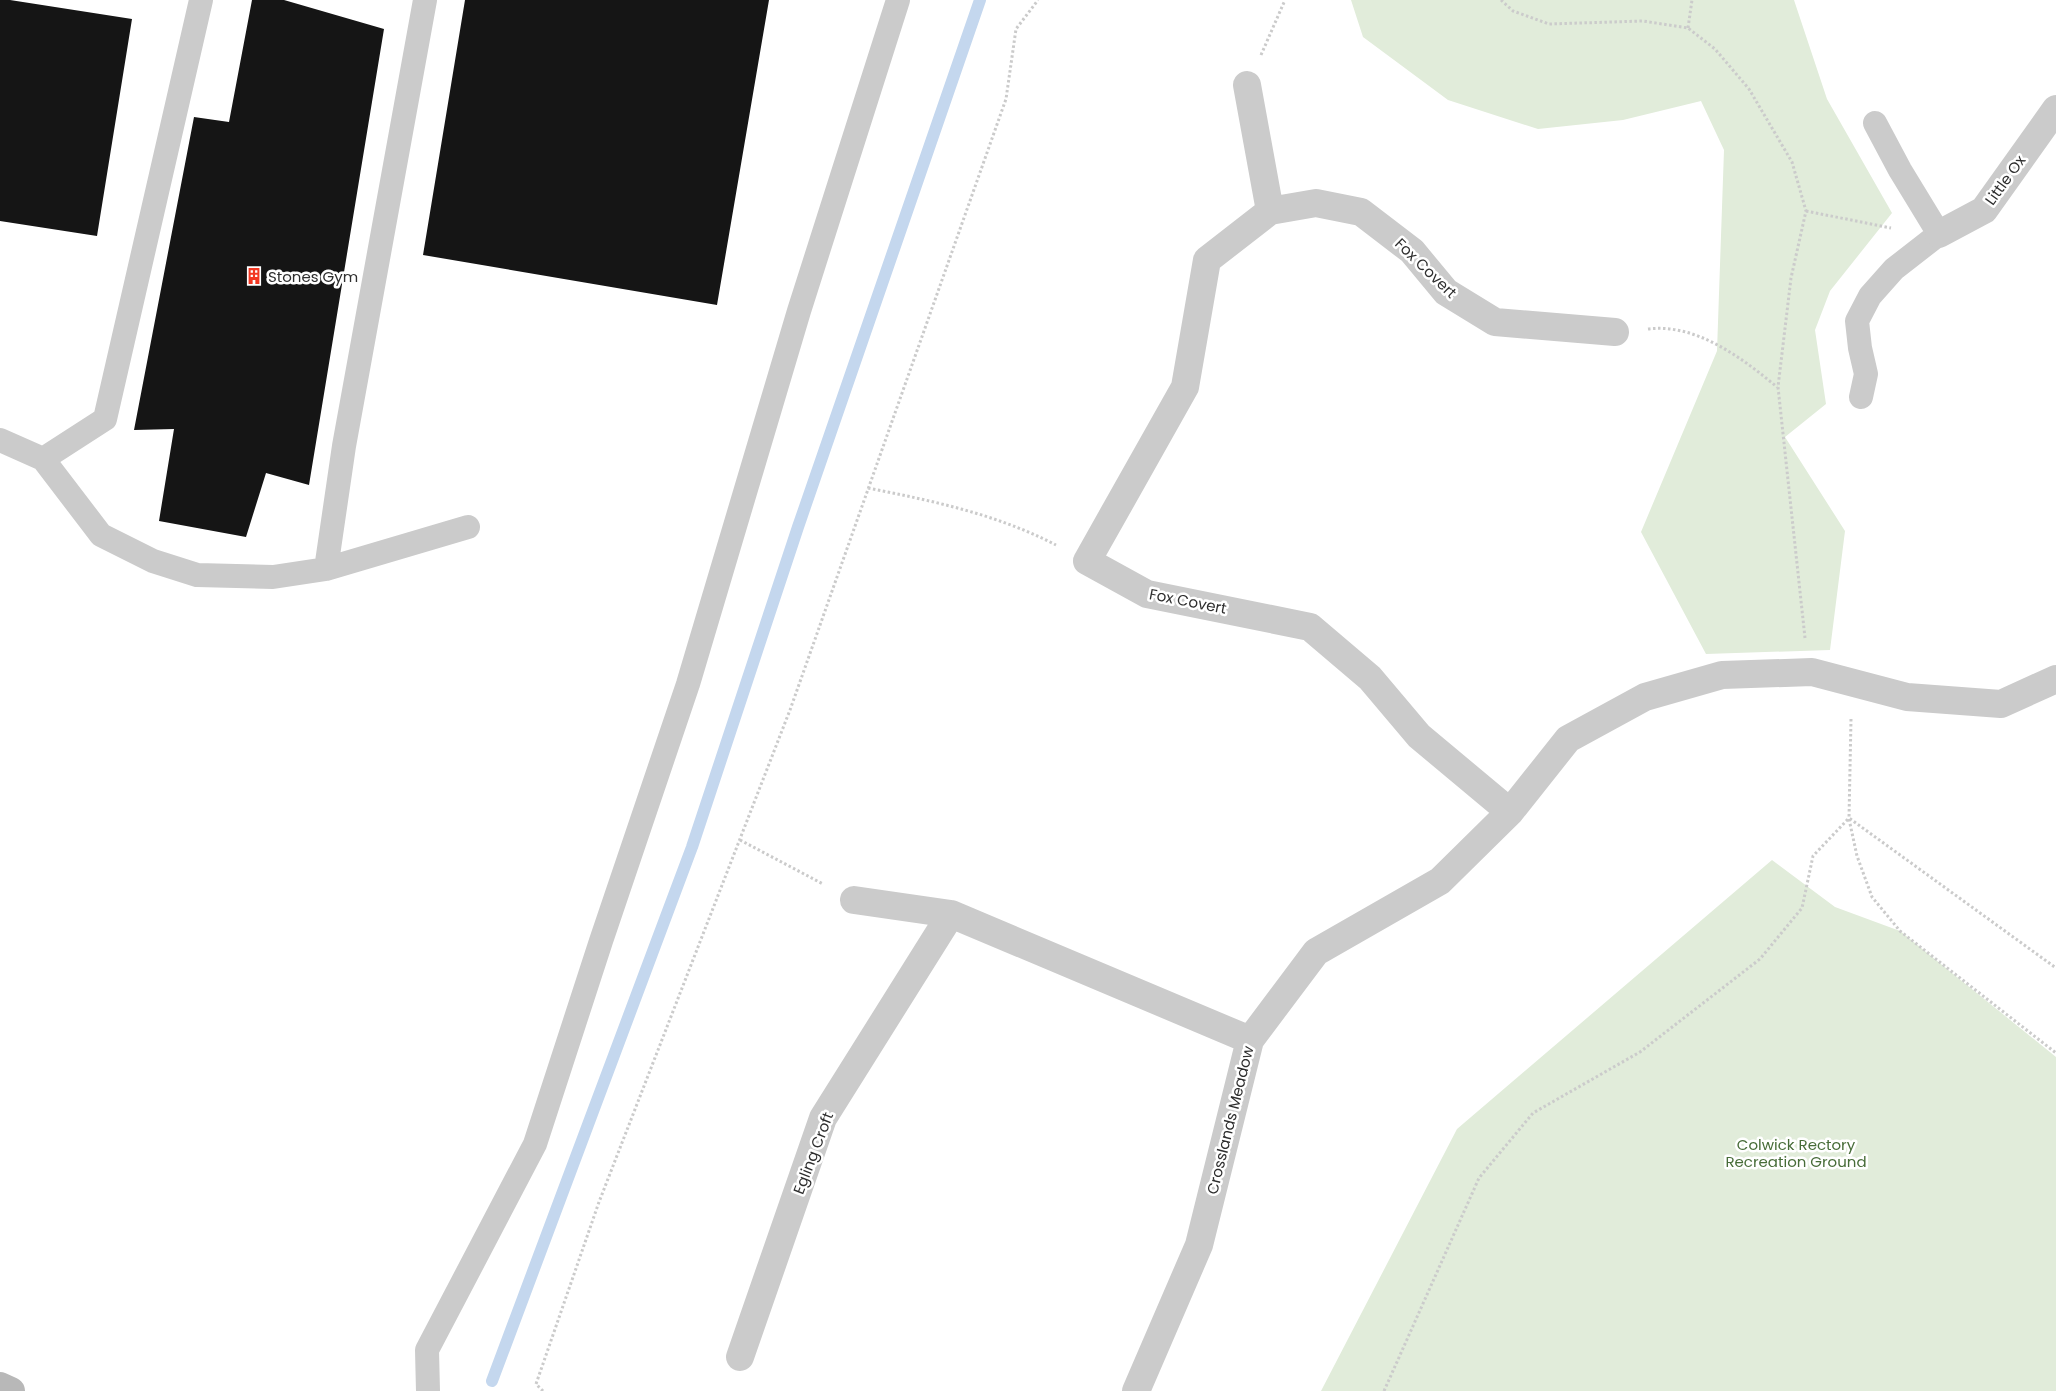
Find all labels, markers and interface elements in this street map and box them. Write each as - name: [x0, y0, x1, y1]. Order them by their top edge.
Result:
- street label: Little Ox: [1980, 151, 2030, 209]
- street label: Fox Covert: [1391, 233, 1461, 303]
- building icon: Stones Gym: [244, 266, 264, 286]
- place label: Stones Gym: [268, 266, 358, 287]
- street label: Fox Covert: [1148, 583, 1228, 619]
- street label: Crosslands Meadow: [1201, 1043, 1259, 1196]
- street label: Egling Croft: [788, 1109, 838, 1197]
- park label: Colwick Rectory Recreation Ground: [1725, 1134, 1867, 1172]

